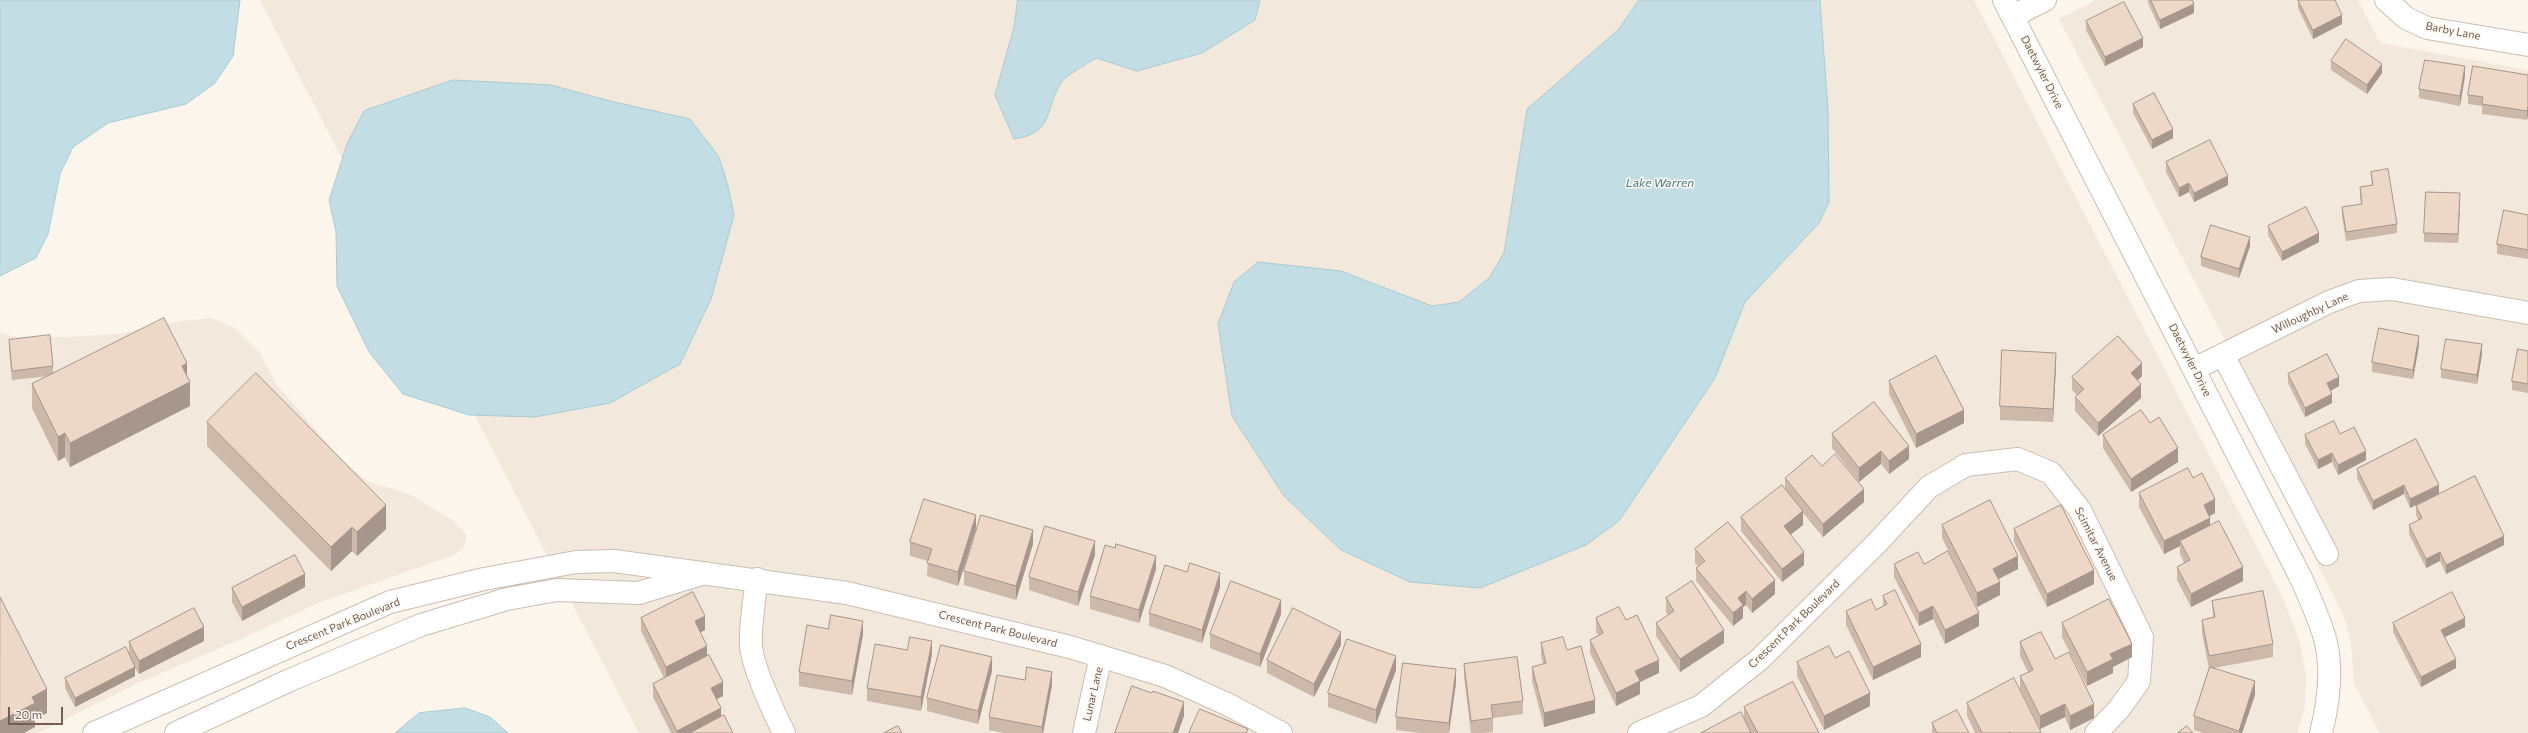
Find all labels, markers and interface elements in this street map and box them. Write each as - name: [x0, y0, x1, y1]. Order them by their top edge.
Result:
- street label: Barby Lane: [2424, 19, 2482, 43]
- street label: Daetwyler Drive: [2018, 33, 2066, 111]
- water label: Lake Warren: [1626, 176, 1694, 190]
- street label: Willoughby Lane: [2270, 289, 2350, 337]
- street label: Daetwyler Drive: [2166, 321, 2214, 399]
- street label: Scimitar Avenue: [2072, 505, 2120, 583]
- street label: Crescent Park Boulevard: [1746, 577, 1842, 671]
- street label: Crescent Park Boulevard: [284, 595, 402, 653]
- street label: Crescent Park Boulevard: [937, 608, 1059, 650]
- street label: Lunar Lane: [1080, 666, 1106, 722]
- scale bar: [10, 699, 65, 725]
- text: 20 m: [15, 707, 42, 721]

